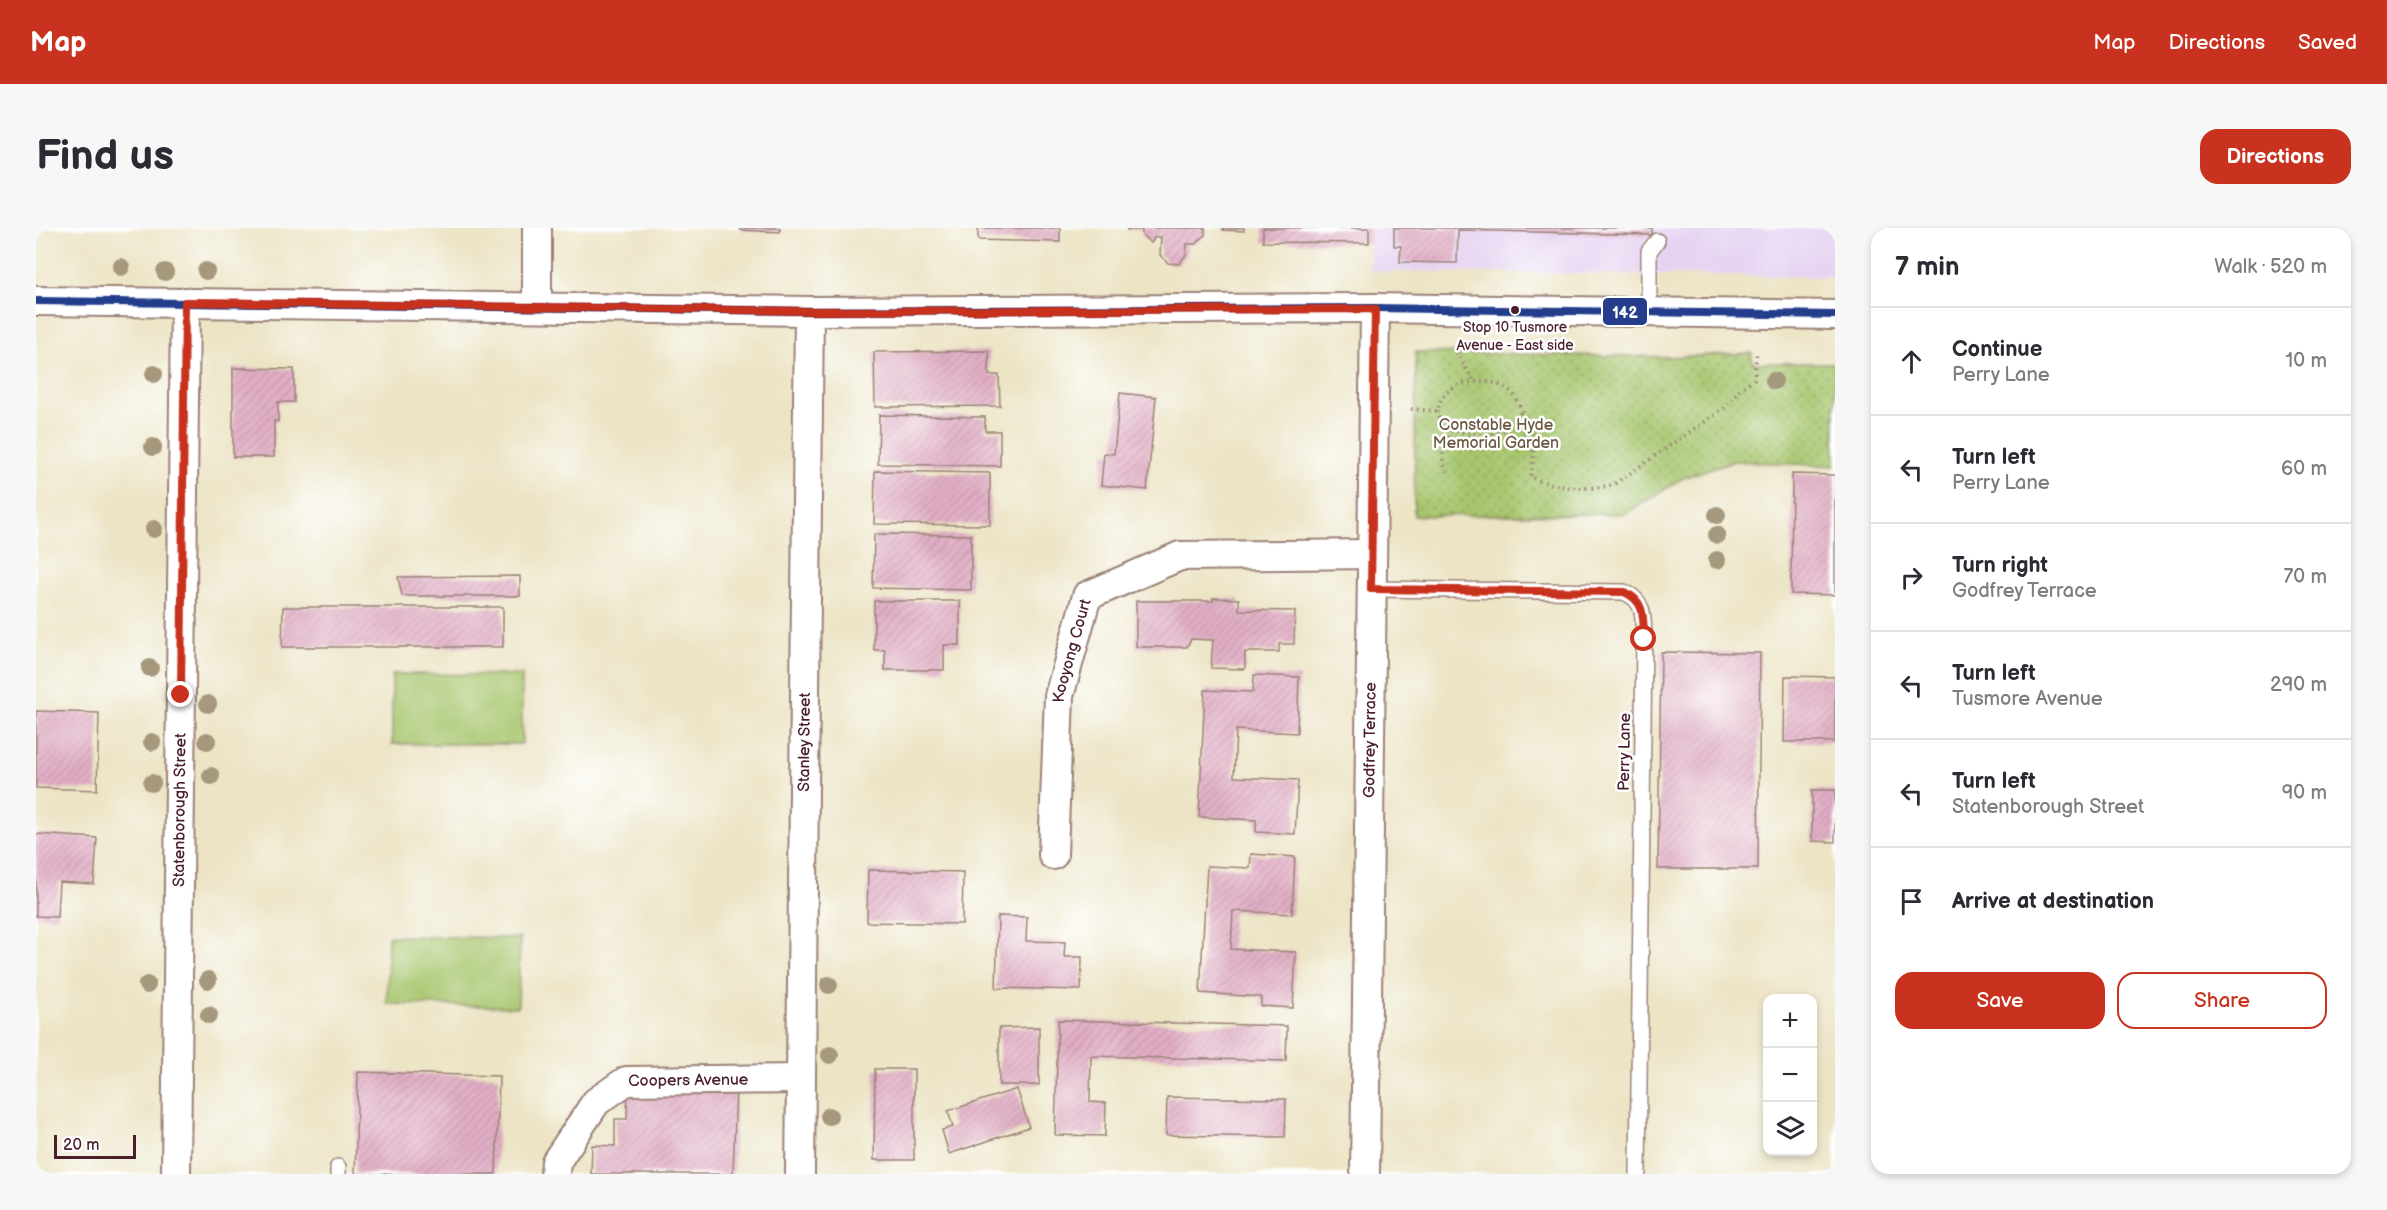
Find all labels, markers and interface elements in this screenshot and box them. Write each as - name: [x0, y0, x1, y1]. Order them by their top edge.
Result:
- text: Map: [30, 26, 86, 59]
- text: Map: [2093, 30, 2136, 55]
- text: Directions: [2169, 30, 2265, 55]
- text: Saved: [2298, 30, 2357, 55]
- button: Directions: [2200, 129, 2351, 184]
- text: Find us: [36, 131, 174, 182]
- text: 7 min: [1895, 252, 1959, 283]
- text: Walk · 520 m: [2214, 255, 2327, 279]
- line badge: 142: [1602, 297, 1648, 326]
- marker: Stop 10 Tusmore Avenue - East side: [1509, 304, 1521, 316]
- text: 142: [1612, 304, 1638, 323]
- place label: Stop 10 Tusmore Avenue - East side: [1456, 319, 1574, 354]
- text: Continue: [1952, 336, 2042, 363]
- icon: ahead: [1895, 345, 1928, 378]
- text: 10 m: [2286, 349, 2327, 373]
- text: Perry Lane: [1952, 363, 2050, 387]
- park label: Constable Hyde Memorial Garden: [1433, 416, 1559, 453]
- text: Turn left: [1952, 444, 2036, 471]
- icon: left: [1895, 453, 1928, 486]
- text: 60 m: [2281, 457, 2327, 481]
- text: Perry Lane: [1952, 471, 2050, 495]
- text: Turn right: [1952, 552, 2048, 579]
- icon: right: [1895, 561, 1928, 594]
- text: 70 m: [2283, 565, 2327, 589]
- text: Godfrey Terrace: [1952, 579, 2097, 603]
- street label: Kooyong Court: [1049, 597, 1095, 703]
- route start: [1630, 625, 1656, 651]
- text: Turn left: [1952, 660, 2036, 687]
- icon: left: [1895, 669, 1928, 702]
- text: 290 m: [2270, 673, 2327, 697]
- route end: [167, 681, 193, 707]
- street label: Godfrey Terrace: [1360, 682, 1380, 798]
- text: Tusmore Avenue: [1952, 687, 2103, 711]
- street label: Stanley Street: [794, 692, 815, 792]
- street label: Perry Lane: [1615, 712, 1635, 791]
- street label: Statenborough Street: [169, 733, 190, 887]
- text: Turn left: [1952, 768, 2036, 795]
- icon: left: [1895, 777, 1928, 810]
- text: 90 m: [2282, 781, 2327, 805]
- text: Statenborough Street: [1952, 795, 2144, 819]
- icon: arrive: [1895, 885, 1928, 918]
- text: Arrive at destination: [1952, 888, 2154, 915]
- button: Save: [1895, 972, 2105, 1029]
- button: Share: [2117, 972, 2327, 1029]
- map controls: [1763, 994, 1817, 1156]
- button: +: [1763, 994, 1817, 1048]
- button: −: [1763, 1048, 1817, 1102]
- street label: Coopers Avenue: [628, 1070, 749, 1090]
- button: layers: [1763, 1102, 1817, 1156]
- scale bar: [54, 1132, 136, 1160]
- text: 20 m: [63, 1136, 99, 1155]

